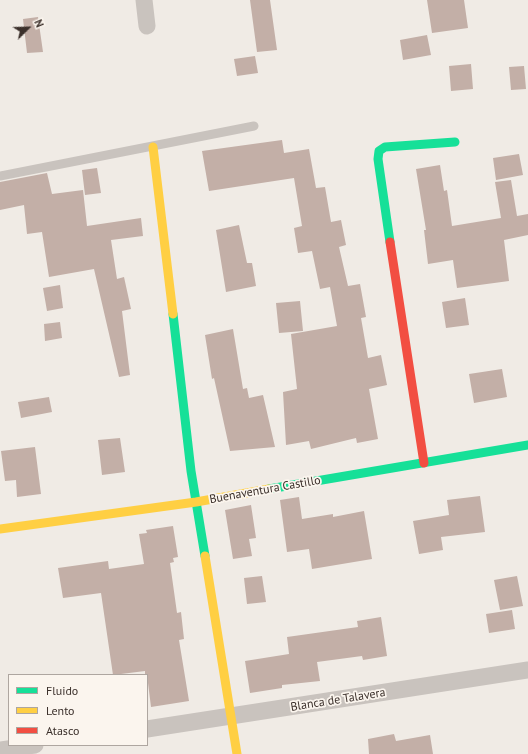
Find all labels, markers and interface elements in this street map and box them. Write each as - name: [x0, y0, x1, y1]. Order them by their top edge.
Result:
- north arrow: [8, 8, 48, 48]
- text: N: [31, 17, 47, 29]
- street label: Buenaventura Castillo: [208, 473, 322, 507]
- legend: [8, 674, 148, 746]
- text: Fluido: [46, 683, 78, 698]
- street label: Blanca de Talavera: [289, 685, 387, 715]
- text: Lento: [46, 703, 75, 718]
- text: Atasco: [46, 723, 79, 738]

